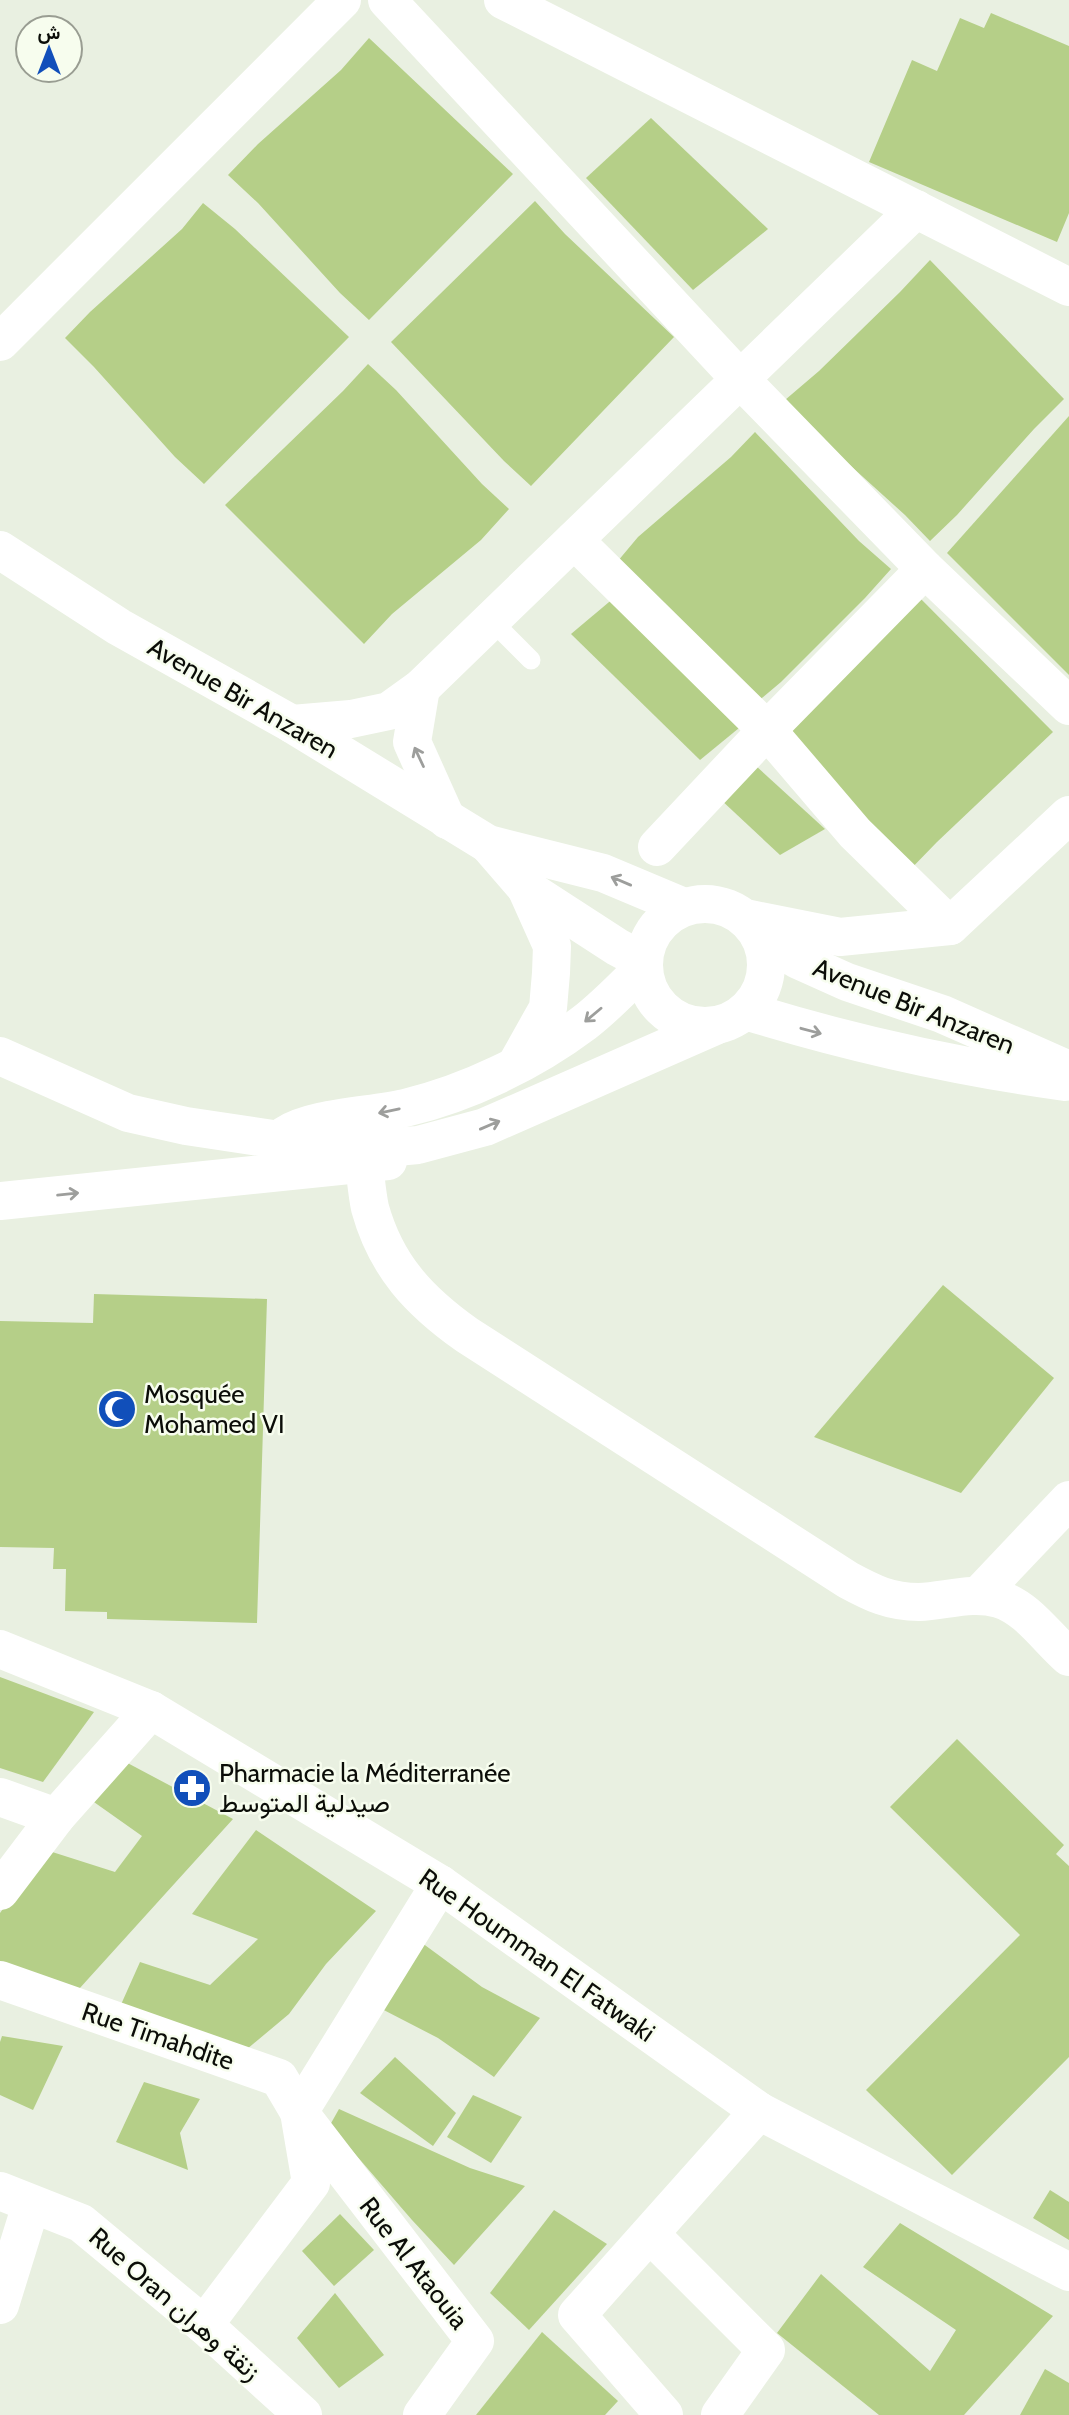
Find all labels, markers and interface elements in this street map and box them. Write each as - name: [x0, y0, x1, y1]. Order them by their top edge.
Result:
- north arrow: [14, 14, 84, 84]
- text: ش: [38, 21, 61, 44]
- street label: Avenue Bir Anzaren: [142, 631, 344, 765]
- one-way arrow: [412, 747, 426, 768]
- one-way arrow: [610, 873, 632, 886]
- street label: Avenue Bir Anzaren: [809, 951, 1019, 1061]
- one-way arrow: [585, 1007, 603, 1023]
- one-way arrow: [799, 1025, 822, 1038]
- one-way arrow: [378, 1105, 401, 1118]
- one-way arrow: [479, 1117, 500, 1130]
- one-way arrow: [56, 1187, 79, 1200]
- place label: Mosquée Mohamed VI: [144, 1378, 285, 1440]
- mosque icon: Mosquée Mohamed VI: [96, 1388, 138, 1430]
- place label: Pharmacie la Méditerranée صيدلية المتوسط: [219, 1757, 511, 1819]
- pharmacy icon: Pharmacie la Méditerranée صيدلية المتوسط: [171, 1767, 213, 1809]
- street label: Rue Houmman El Fatwaki: [413, 1861, 661, 2049]
- street label: Rue Timahdite: [78, 1995, 238, 2077]
- street label: Rue Al Ataouia: [353, 2191, 476, 2336]
- street label: Rue Oran زنقة وهران: [83, 2221, 267, 2387]

